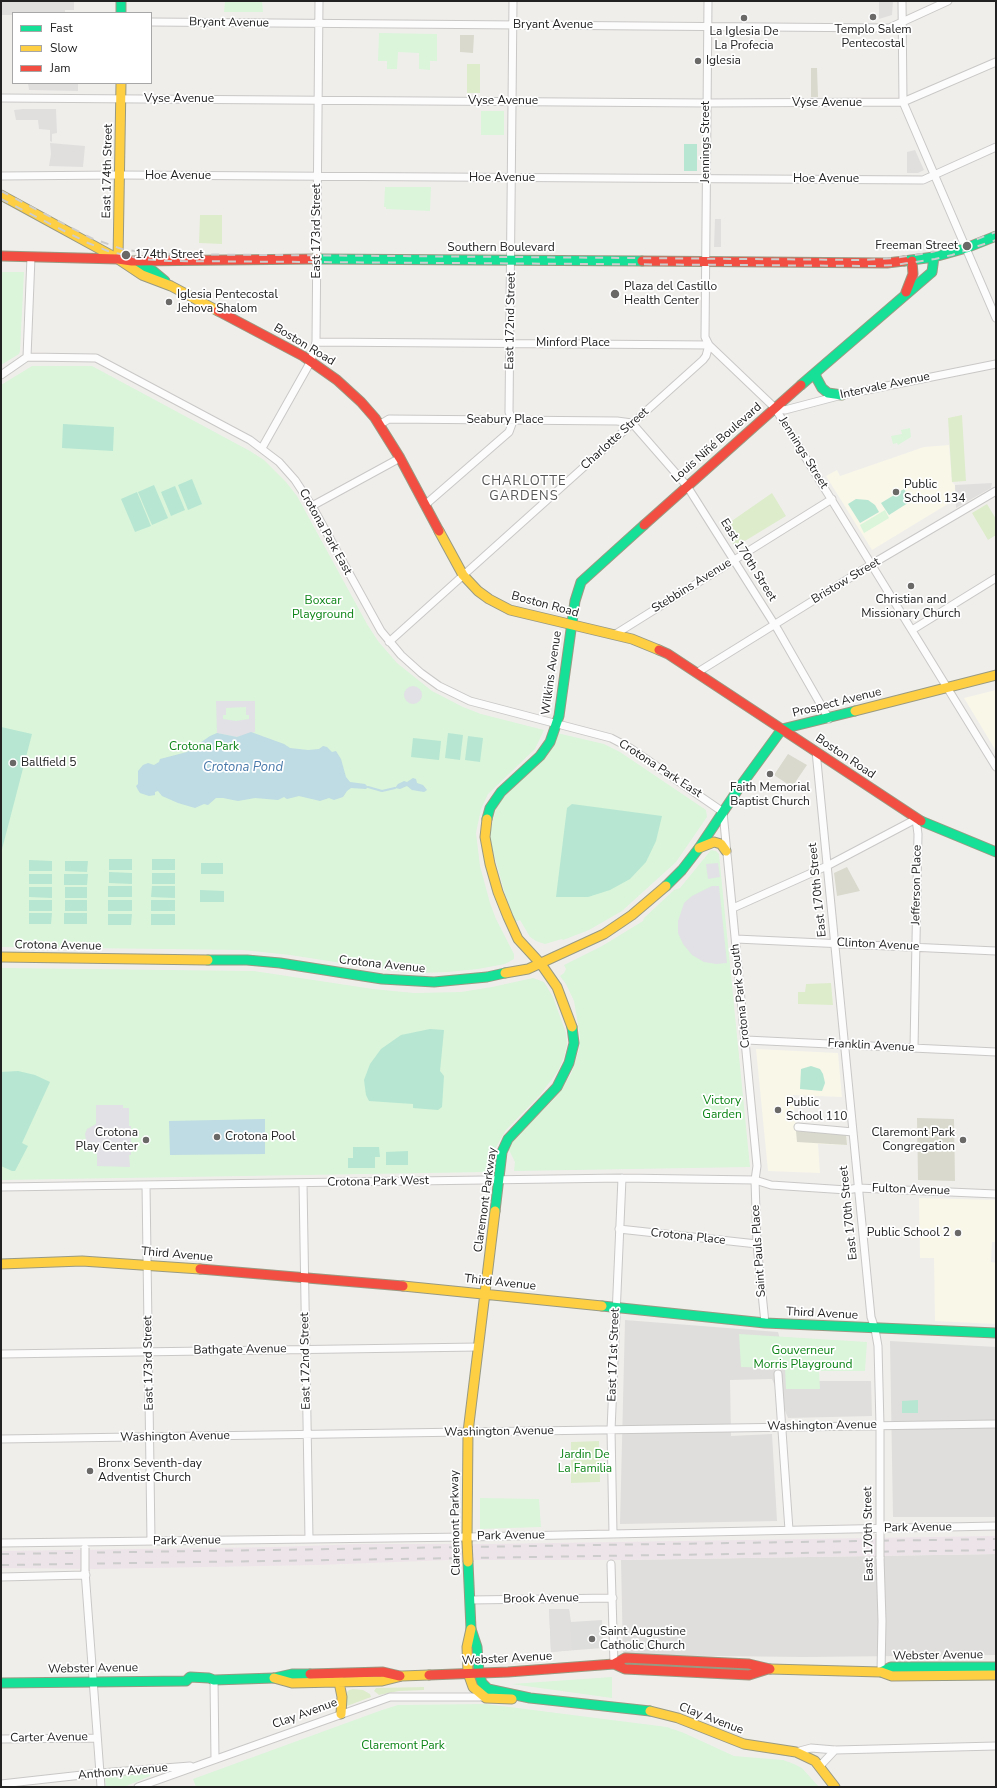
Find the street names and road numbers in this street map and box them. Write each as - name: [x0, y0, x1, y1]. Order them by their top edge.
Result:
- street label: Bryant Avenue: [189, 15, 269, 31]
- street label: Bryant Avenue: [513, 18, 593, 32]
- street label: Vyse Avenue: [144, 92, 214, 106]
- street label: Vyse Avenue: [468, 94, 538, 108]
- street label: Vyse Avenue: [792, 96, 862, 110]
- street label: Jennings Street: [699, 101, 713, 183]
- street label: East 174th Street: [100, 124, 116, 218]
- street label: Hoe Avenue: [145, 169, 211, 183]
- street label: Hoe Avenue: [469, 171, 535, 185]
- street label: Hoe Avenue: [793, 172, 859, 186]
- street label: East 173rd Street: [310, 184, 324, 278]
- street label: Southern Boulevard: [447, 241, 555, 255]
- street label: East 172nd Street: [503, 272, 519, 370]
- street label: Boston Road: [271, 321, 337, 369]
- street label: Minford Place: [536, 336, 610, 350]
- street label: Intervale Avenue: [839, 369, 931, 403]
- street label: Louis Niñé Boulevard: [669, 400, 765, 486]
- street label: Charlotte Street: [578, 405, 652, 473]
- street label: Seabury Place: [466, 413, 544, 427]
- street label: Jennings Street: [775, 414, 831, 492]
- street label: Crotona Park East: [295, 486, 355, 578]
- street label: East 170th Street: [717, 516, 779, 604]
- street label: Bristow Street: [809, 555, 883, 607]
- street label: Stebbins Avenue: [650, 556, 734, 616]
- street label: Boston Road: [510, 589, 580, 621]
- street label: Wilkins Avenue: [539, 630, 565, 716]
- street label: Prospect Avenue: [791, 685, 883, 721]
- street label: Boston Road: [812, 732, 878, 782]
- street label: Crotona Park East: [616, 737, 704, 801]
- street label: East 170th Street: [806, 842, 830, 938]
- street label: Jefferson Place: [909, 845, 925, 925]
- street label: Clinton Avenue: [836, 936, 920, 954]
- street label: Crotona Avenue: [14, 938, 102, 954]
- street label: Crotona Park South: [728, 943, 754, 1049]
- street label: Crotona Avenue: [338, 953, 426, 977]
- street label: Franklin Avenue: [827, 1037, 915, 1055]
- street label: Claremont Parkway: [472, 1147, 500, 1253]
- street label: East 170th Street: [837, 1165, 861, 1261]
- street label: Crotona Park West: [327, 1174, 429, 1190]
- street label: Fulton Avenue: [872, 1181, 950, 1199]
- street label: Saint Pauls Place: [749, 1204, 769, 1298]
- street label: Crotona Place: [650, 1226, 726, 1248]
- street label: Third Avenue: [141, 1245, 213, 1265]
- street label: Third Avenue: [463, 1272, 537, 1294]
- street label: Third Avenue: [786, 1305, 858, 1323]
- street label: East 171st Street: [605, 1308, 623, 1402]
- street label: East 172nd Street: [298, 1312, 314, 1410]
- street label: East 173rd Street: [141, 1315, 157, 1411]
- street label: Bathgate Avenue: [193, 1342, 287, 1358]
- street label: Washington Avenue: [767, 1418, 877, 1434]
- street label: Washington Avenue: [444, 1424, 554, 1440]
- street label: Washington Avenue: [120, 1429, 230, 1445]
- street label: Claremont Parkway: [448, 1470, 464, 1576]
- street label: East 170th Street: [861, 1487, 877, 1581]
- street label: Park Avenue: [884, 1520, 952, 1536]
- street label: Park Avenue: [477, 1528, 545, 1544]
- street label: Park Avenue: [153, 1533, 221, 1549]
- street label: Brook Avenue: [503, 1591, 579, 1607]
- street label: Webster Avenue: [893, 1648, 983, 1664]
- street label: Webster Avenue: [462, 1649, 552, 1669]
- street label: Webster Avenue: [48, 1661, 138, 1677]
- street label: Clay Avenue: [271, 1696, 339, 1732]
- street label: Clay Avenue: [677, 1700, 745, 1738]
- street label: Carter Avenue: [10, 1730, 88, 1746]
- street label: Anthony Avenue: [77, 1761, 169, 1783]

